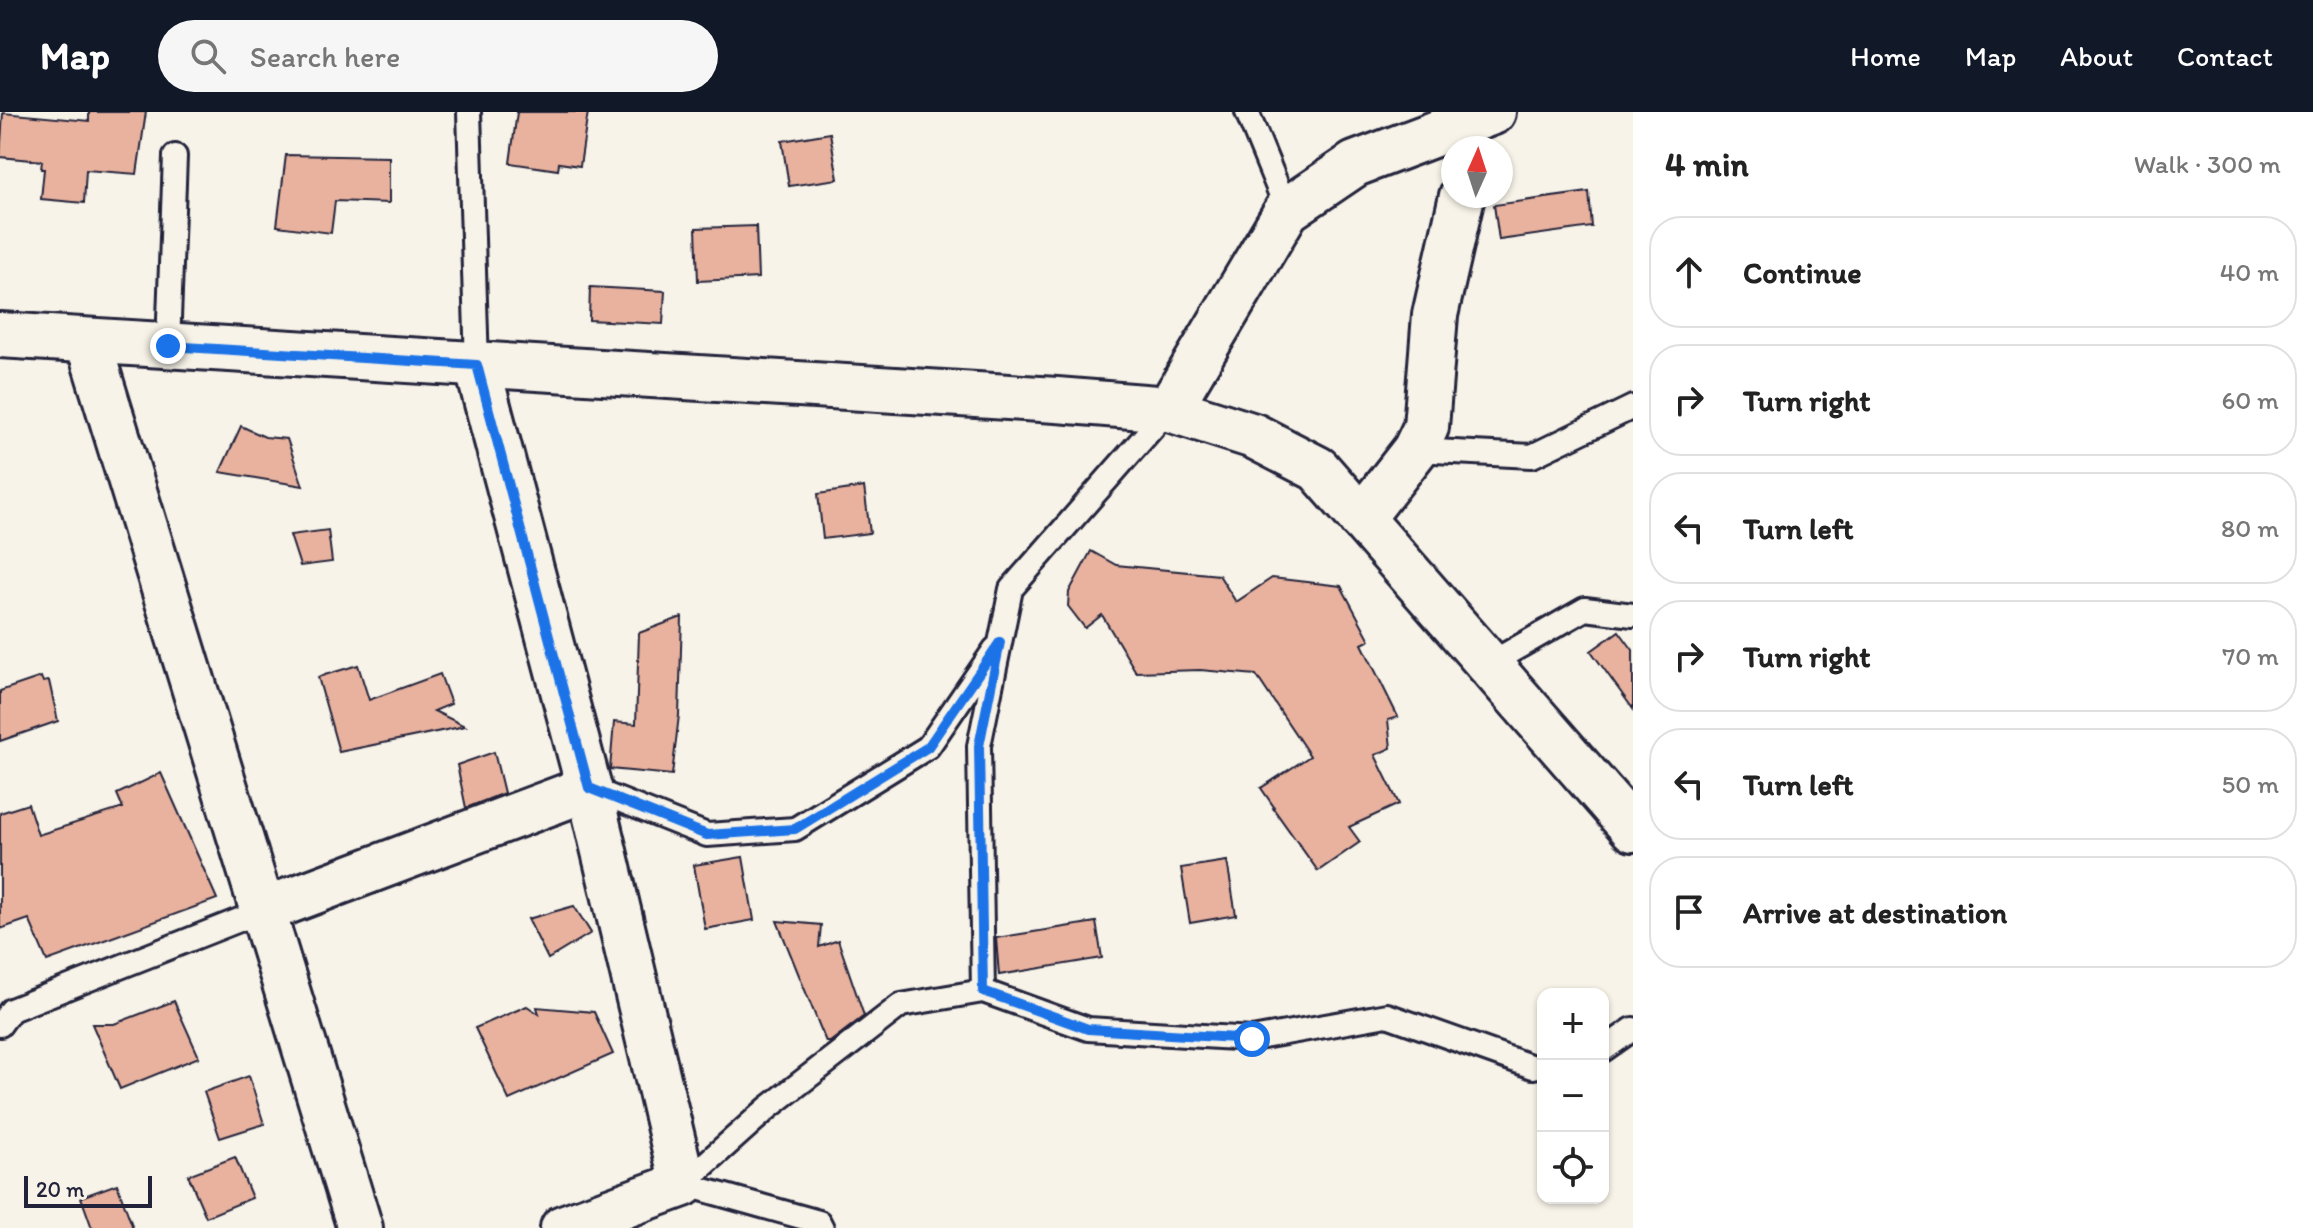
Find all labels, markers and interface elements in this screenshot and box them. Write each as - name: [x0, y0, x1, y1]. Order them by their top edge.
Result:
- search box: [158, 20, 718, 92]
- text: Map: [40, 33, 110, 79]
- icon: search: [186, 34, 230, 78]
- text: Search here: [250, 38, 400, 75]
- text: Home: [1850, 39, 1921, 73]
- text: Map: [1965, 39, 2016, 73]
- text: About: [2060, 39, 2133, 73]
- text: Contact: [2177, 39, 2273, 73]
- north arrow: [1441, 136, 1513, 208]
- text: 4 min: [1665, 144, 1749, 185]
- text: Walk · 300 m: [2134, 148, 2281, 180]
- icon: ahead: [1667, 250, 1711, 294]
- text: Continue: [1743, 254, 1862, 291]
- text: 40 m: [2220, 256, 2279, 288]
- route end: [150, 328, 186, 364]
- icon: right: [1667, 378, 1711, 422]
- text: Turn right: [1743, 382, 1871, 419]
- text: 60 m: [2222, 384, 2279, 416]
- icon: left: [1667, 506, 1711, 550]
- text: Turn left: [1743, 510, 1854, 547]
- text: 80 m: [2221, 512, 2279, 544]
- icon: right: [1667, 634, 1711, 678]
- text: Turn right: [1743, 638, 1871, 675]
- text: 70 m: [2222, 640, 2279, 672]
- icon: left: [1667, 762, 1711, 806]
- text: Turn left: [1743, 766, 1854, 803]
- text: 50 m: [2222, 768, 2279, 800]
- icon: arrive: [1667, 890, 1711, 934]
- text: Arrive at destination: [1743, 894, 2007, 931]
- map controls: [1537, 988, 1609, 1204]
- button: +: [1537, 988, 1609, 1060]
- route start: [1234, 1021, 1270, 1057]
- button: −: [1537, 1060, 1609, 1132]
- button: locate: [1537, 1132, 1609, 1204]
- scale bar: [24, 1172, 152, 1208]
- text: 20 m: [36, 1176, 85, 1203]

